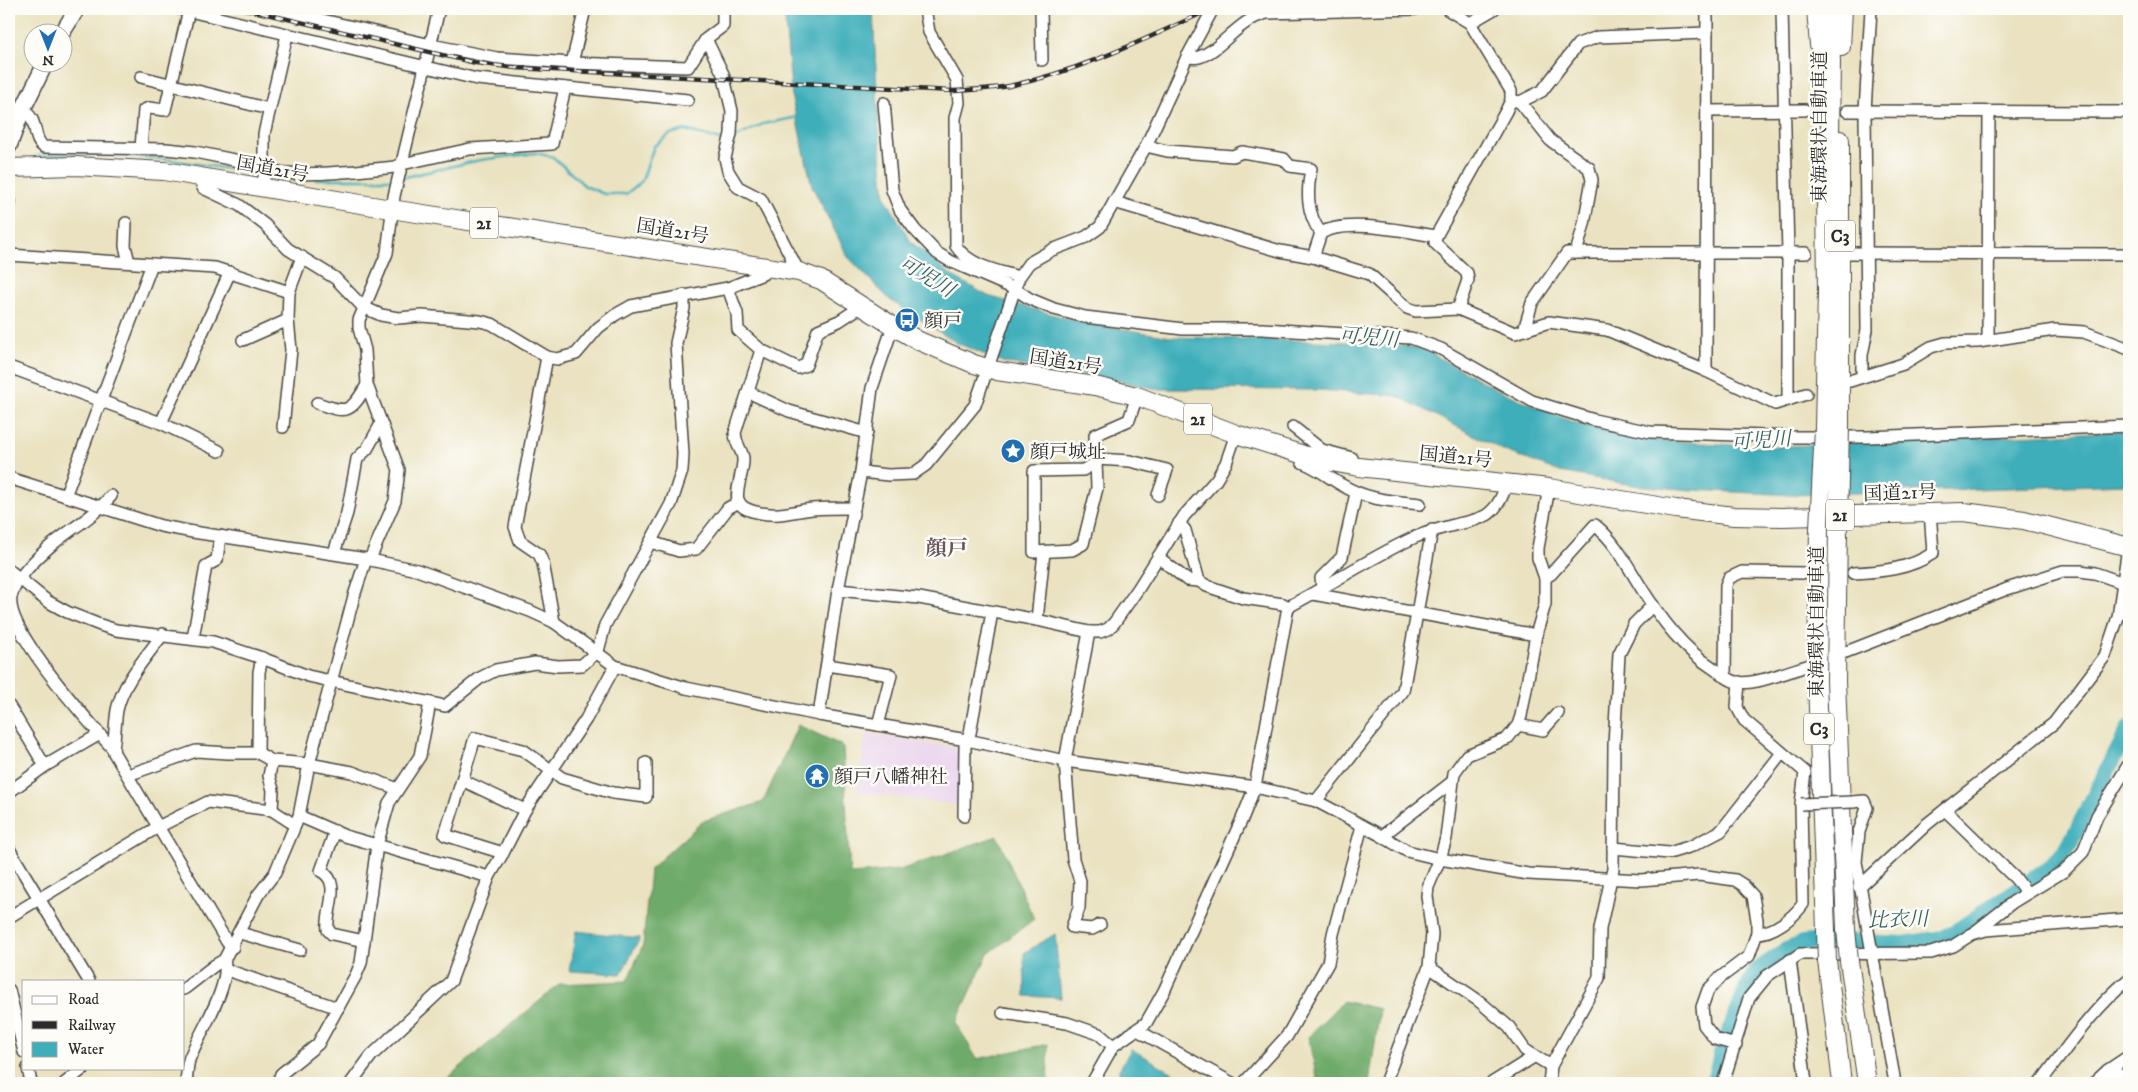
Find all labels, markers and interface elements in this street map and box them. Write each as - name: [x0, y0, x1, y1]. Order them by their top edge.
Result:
- north arrow: [22, 22, 72, 72]
- text: N: [42, 51, 54, 69]
- street label: 東海環状自動車道: [1809, 51, 1832, 203]
- street label: 国道21号: [235, 152, 311, 187]
- road number: 21: [470, 208, 498, 238]
- street label: 国道21号: [635, 214, 711, 249]
- road number: C3: [1825, 220, 1855, 252]
- water label: 可児川: [894, 251, 960, 304]
- bus stop icon: 顔戸: [894, 307, 920, 333]
- place label: 顔戸: [924, 310, 962, 333]
- water label: 可児川: [1338, 323, 1402, 354]
- street label: 国道21号: [1028, 345, 1104, 380]
- road number: 21: [1184, 404, 1212, 434]
- water label: 可児川: [1730, 427, 1794, 456]
- place icon: 顔戸城址: [1000, 438, 1026, 464]
- place label: 顔戸城址: [1030, 441, 1106, 464]
- street label: 国道21号: [1418, 442, 1494, 473]
- street label: 国道21号: [1863, 481, 1937, 506]
- road number: 21: [1826, 500, 1854, 530]
- district label: 顔戸: [926, 536, 968, 562]
- street label: 東海環状自動車道: [1806, 546, 1829, 698]
- road number: C3: [1804, 714, 1834, 744]
- temple icon: 顔戸八幡神社: [804, 763, 830, 789]
- place label: 顔戸八幡神社: [834, 766, 948, 789]
- water label: 比衣川: [1868, 907, 1930, 934]
- legend: [22, 980, 185, 1070]
- text: Road: [68, 990, 100, 1009]
- text: Railway: [68, 1016, 116, 1035]
- text: Water: [67, 1040, 104, 1059]

